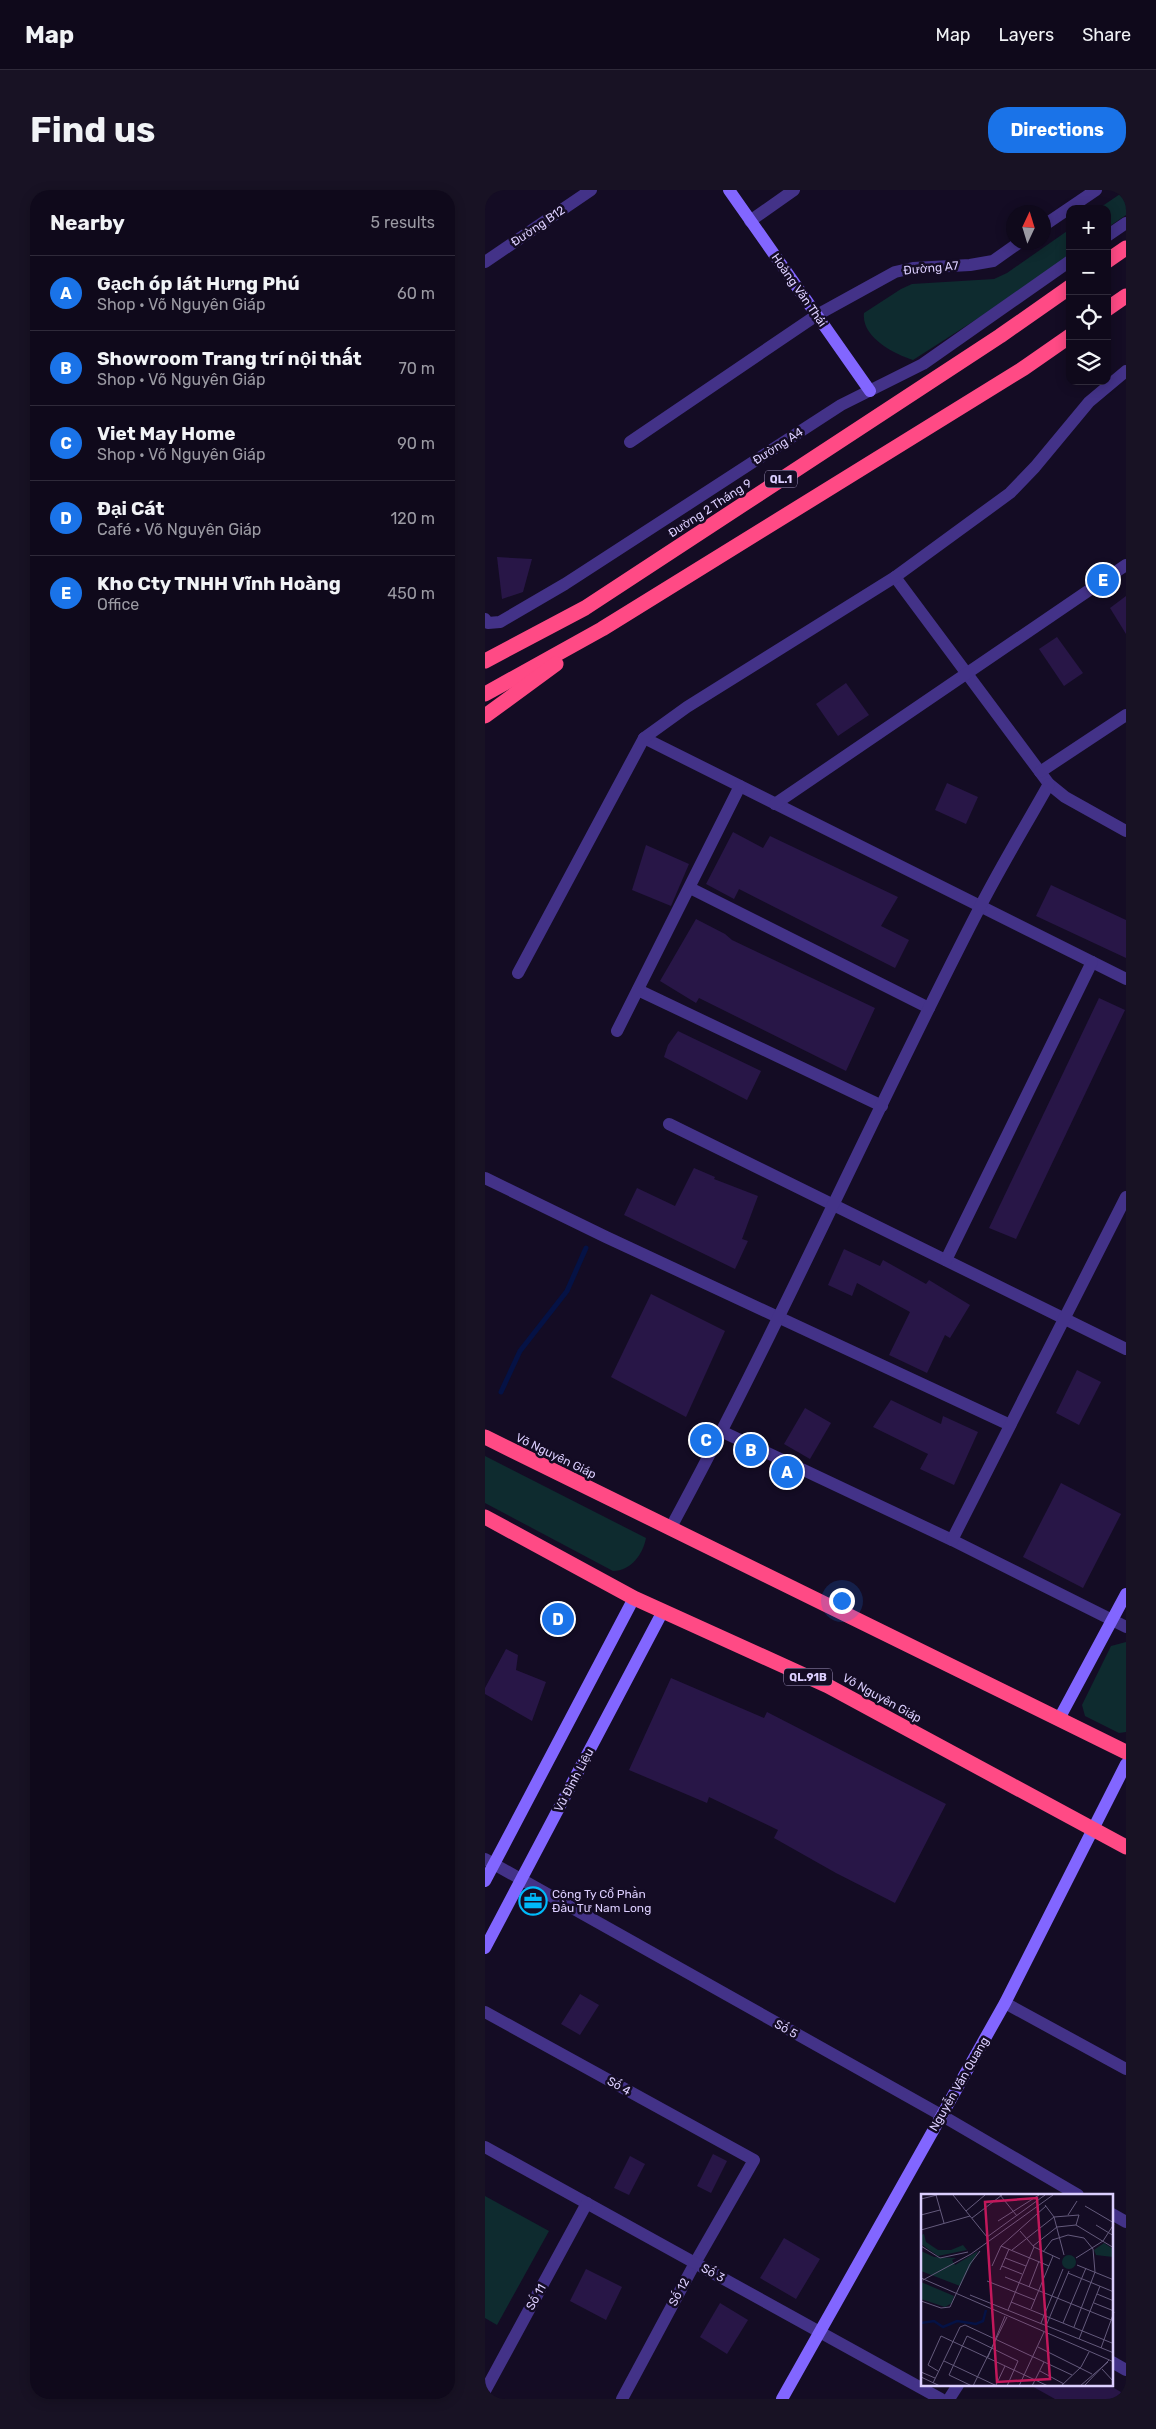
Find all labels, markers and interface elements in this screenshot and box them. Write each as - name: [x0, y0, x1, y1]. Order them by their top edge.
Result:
- text: Map: [25, 21, 74, 49]
- text: Map: [936, 24, 971, 46]
- text: Layers: [999, 24, 1054, 46]
- text: Share: [1082, 24, 1131, 46]
- button: Directions: [988, 107, 1126, 153]
- text: Find us: [30, 109, 155, 151]
- street label: Đường B12: [508, 203, 568, 249]
- north arrow: [1006, 205, 1051, 250]
- map controls: [1066, 205, 1111, 385]
- button: +: [1066, 205, 1111, 250]
- text: Nearby: [50, 210, 125, 235]
- text: 5 results: [371, 213, 435, 232]
- button: −: [1066, 250, 1111, 295]
- street label: Hoàng Văn Thái: [768, 251, 830, 329]
- street label: Đường A7: [903, 259, 959, 277]
- text: Gạch óp lát Hưng Phú: [97, 272, 300, 295]
- text: A: [60, 284, 72, 303]
- text: 60 m: [397, 284, 435, 303]
- text: Shop · Võ Nguyên Giáp: [97, 295, 265, 314]
- button: locate: [1066, 295, 1111, 340]
- button: layers: [1066, 340, 1111, 385]
- text: Showroom Trang trí nội thất: [97, 347, 362, 370]
- text: B: [60, 359, 72, 378]
- text: 70 m: [398, 359, 435, 378]
- text: Shop · Võ Nguyên Giáp: [97, 370, 265, 389]
- text: Viet May Home: [97, 422, 236, 445]
- street label: Đường A4: [750, 424, 806, 467]
- text: C: [60, 434, 72, 453]
- text: 90 m: [397, 434, 435, 453]
- text: Shop · Võ Nguyên Giáp: [97, 445, 265, 464]
- road number: QL.1: [765, 470, 797, 488]
- street label: Đường 2 Tháng 9: [666, 476, 754, 540]
- text: Đại Cát: [97, 497, 164, 520]
- text: D: [60, 509, 72, 528]
- text: 120 m: [390, 509, 435, 528]
- text: Café · Võ Nguyên Giáp: [97, 520, 261, 539]
- pin: E: [1087, 561, 1119, 599]
- text: Kho Cty TNHH Vĩnh Hoàng: [97, 572, 341, 595]
- text: E: [61, 584, 71, 603]
- text: 450 m: [387, 584, 435, 603]
- text: Office: [97, 595, 139, 614]
- pin: C: [690, 1421, 722, 1459]
- street label: Võ Nguyên Giáp: [513, 1430, 599, 1482]
- pin: B: [735, 1431, 767, 1469]
- pin: A: [771, 1453, 803, 1491]
- your location: [829, 1588, 855, 1614]
- pin: D: [542, 1600, 574, 1638]
- road number: QL.91B: [784, 1668, 832, 1685]
- street label: Võ Nguyên Giáp: [840, 1671, 924, 1725]
- street label: Vũ Đình Liệu: [551, 1746, 597, 1814]
- office icon: Công Ty Cổ Phần Đầu Tư Nam Long: [518, 1886, 548, 1916]
- place label: Công Ty Cổ Phần Đầu Tư Nam Long: [552, 1886, 651, 1915]
- street label: Số 5: [772, 2016, 800, 2041]
- street label: Nguyễn Văn Quang: [926, 2035, 992, 2133]
- street label: Số 4: [605, 2073, 634, 2098]
- inset map: [921, 2194, 1113, 2386]
- street label: Số 3: [699, 2260, 727, 2285]
- street label: Số 12: [665, 2275, 692, 2308]
- street label: Số 11: [523, 2281, 549, 2312]

